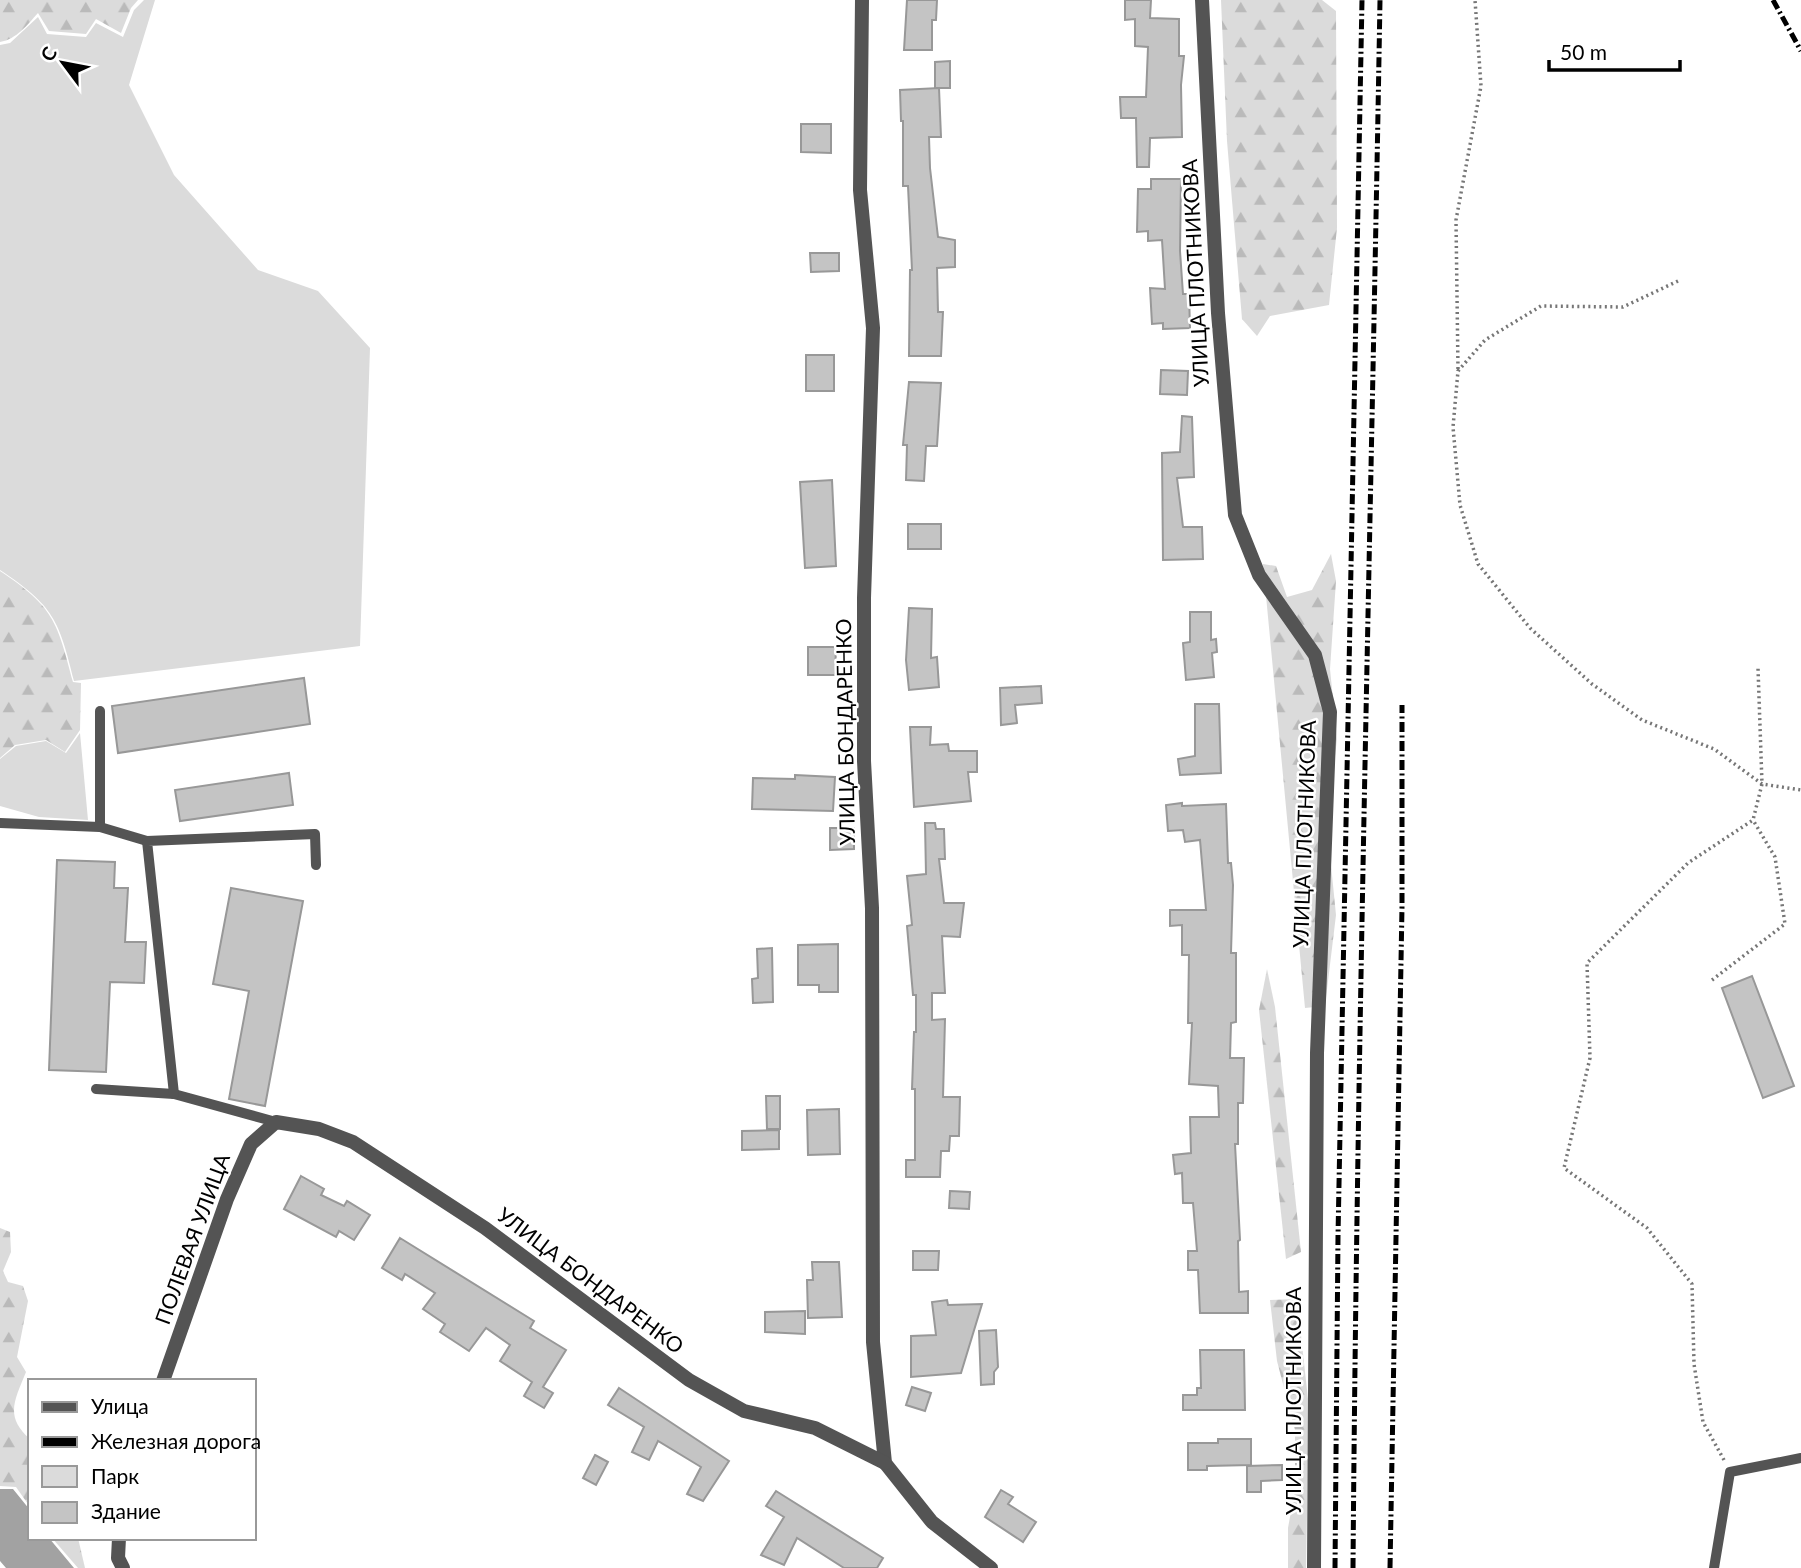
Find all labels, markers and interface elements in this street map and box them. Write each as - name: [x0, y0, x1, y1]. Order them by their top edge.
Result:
- north arrow: [28, 28, 98, 98]
- scale bar: [1549, 28, 1680, 72]
- text: 50 m: [1560, 39, 1607, 64]
- text: С: [35, 42, 61, 65]
- street label: УЛИЦА ПЛОТНИКОВА: [1176, 158, 1213, 388]
- street label: УЛИЦА БОНДАРЕНКО: [830, 618, 859, 846]
- street label: УЛИЦА ПЛОТНИКОВА: [1287, 719, 1320, 948]
- street label: ПОЛЕВАЯ УЛИЦА: [149, 1149, 234, 1327]
- street label: УЛИЦА БОНДАРЕНКО: [493, 1202, 689, 1358]
- street label: УЛИЦА ПЛОТНИКОВА: [1280, 1286, 1305, 1515]
- legend: [28, 1379, 256, 1540]
- text: Улица: [91, 1393, 149, 1418]
- text: Железная дорога: [91, 1428, 261, 1453]
- text: Парк: [91, 1463, 139, 1488]
- text: Здание: [91, 1498, 161, 1523]

